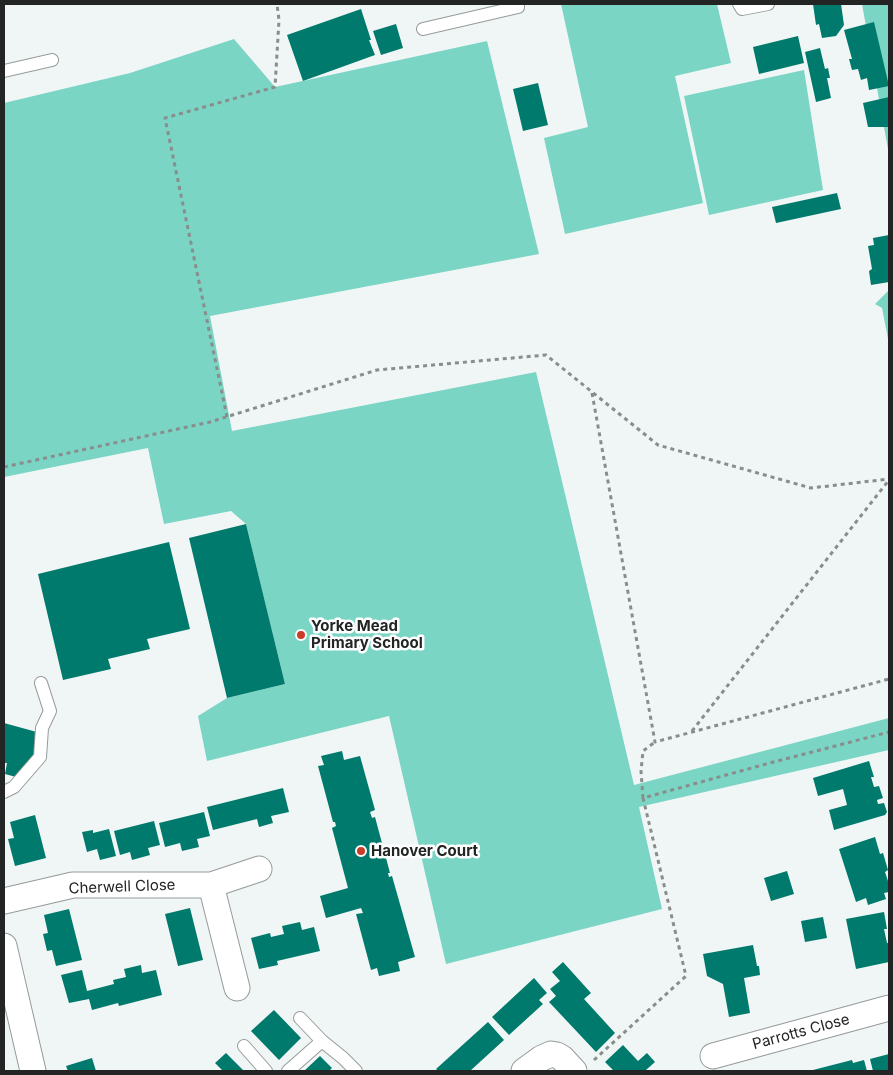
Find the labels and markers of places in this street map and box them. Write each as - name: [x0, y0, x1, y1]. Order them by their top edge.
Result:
- place label: Yorke Mead Primary School: [311, 617, 423, 652]
- marker: Yorke Mead Primary School: [295, 629, 307, 641]
- place label: Hanover Court: [371, 842, 478, 860]
- marker: Hanover Court: [355, 845, 367, 857]

